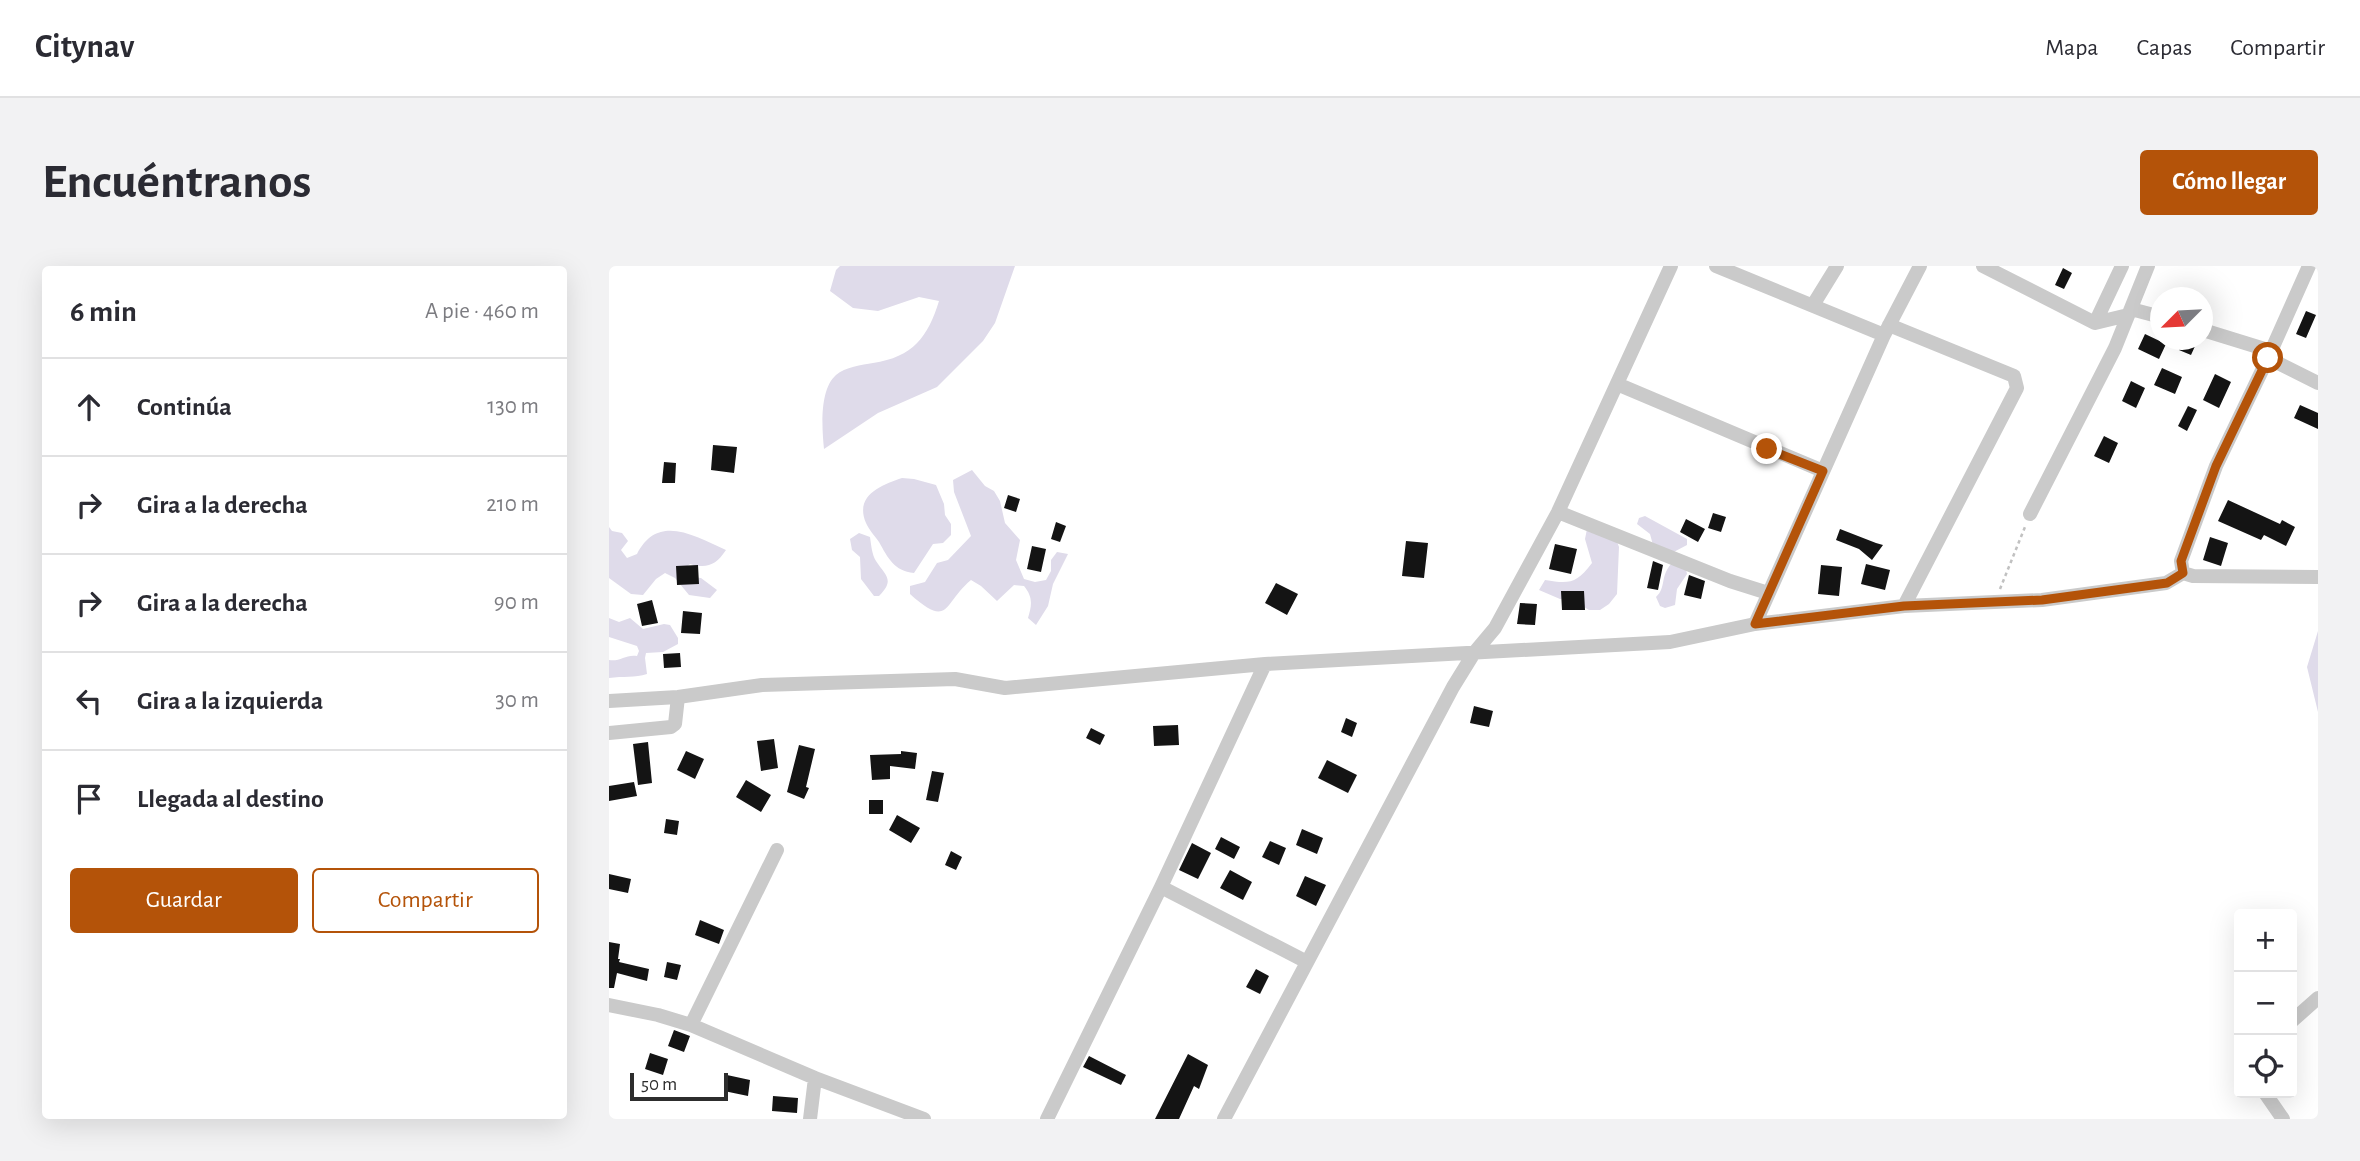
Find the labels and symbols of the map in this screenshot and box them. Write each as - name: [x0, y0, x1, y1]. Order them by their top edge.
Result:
- north arrow: [2150, 287, 2213, 350]
- route start: [2252, 342, 2283, 373]
- route end: [1751, 433, 1782, 464]
- scale bar: [630, 1070, 728, 1102]

